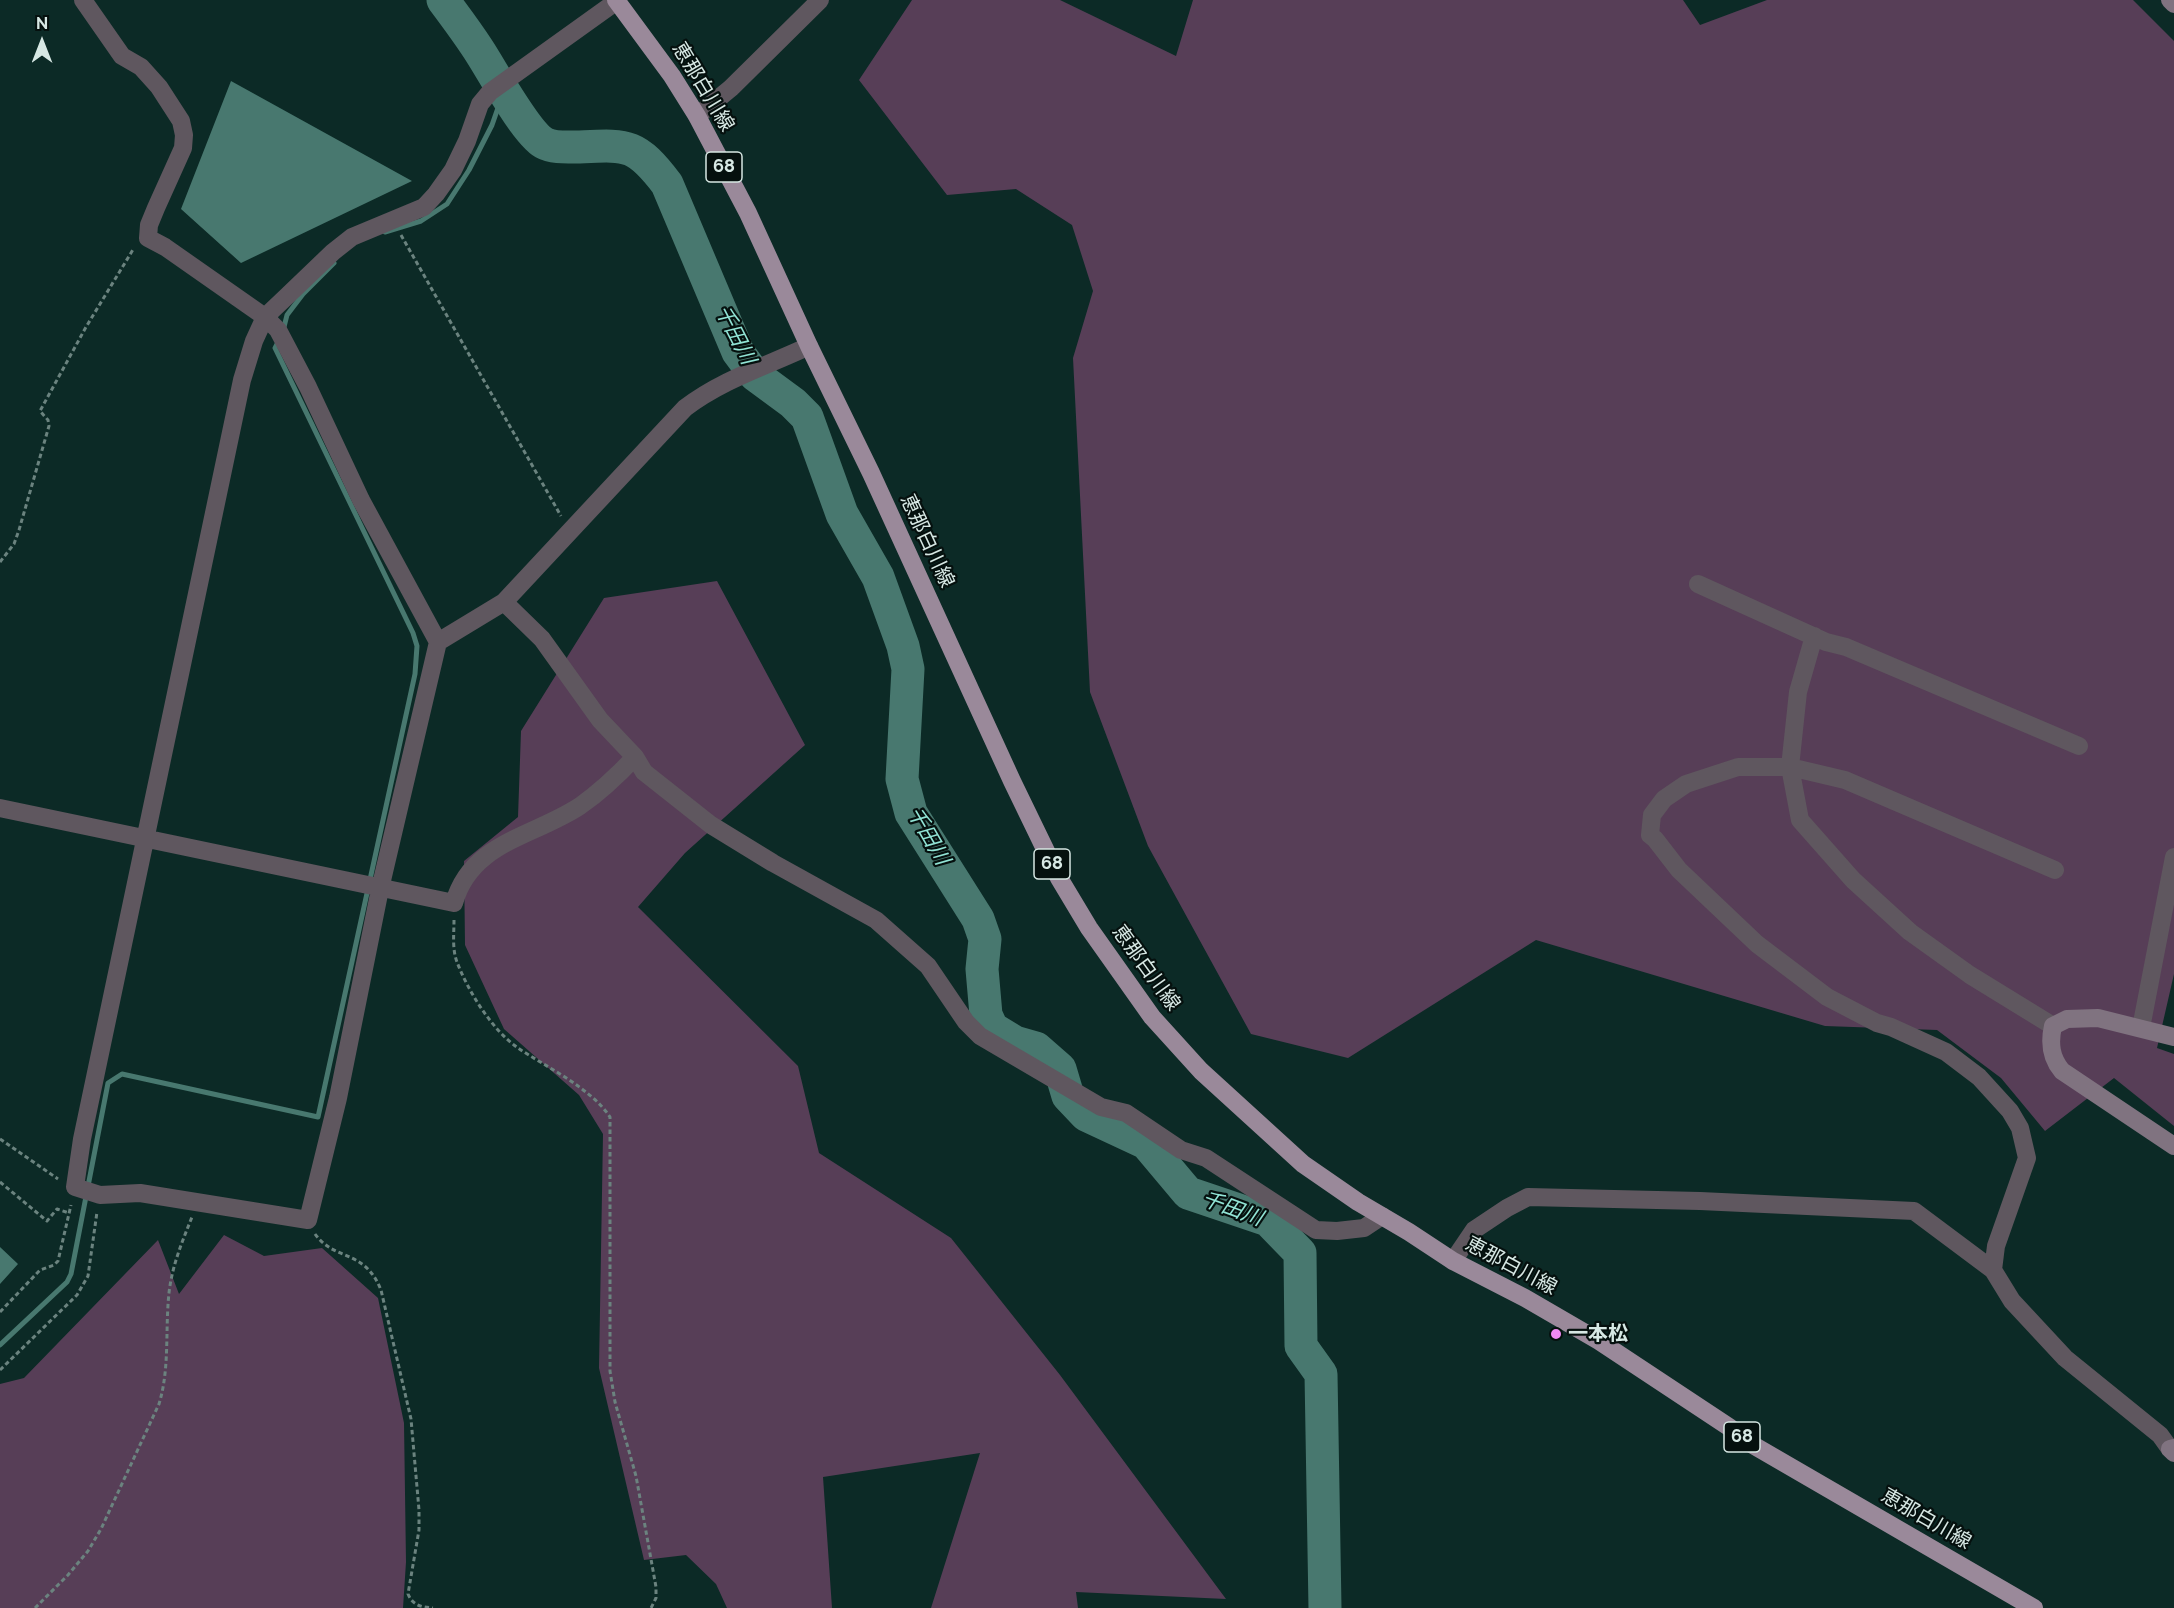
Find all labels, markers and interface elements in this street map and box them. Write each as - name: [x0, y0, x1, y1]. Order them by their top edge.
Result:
- north arrow: [12, 12, 72, 72]
- text: N: [36, 14, 48, 33]
- street label: 恵那白川線: [667, 38, 739, 136]
- road number: 68: [706, 152, 742, 182]
- water label: 千田川: [709, 301, 761, 369]
- street label: 恵那白川線: [895, 491, 959, 591]
- water label: 千田川: [901, 802, 955, 870]
- road number: 68: [1034, 849, 1070, 879]
- street label: 恵那白川線: [1107, 920, 1185, 1016]
- water label: 千田川: [1198, 1186, 1266, 1232]
- street label: 恵那白川線: [1461, 1232, 1561, 1300]
- place label: 一本松: [1568, 1322, 1628, 1346]
- marker: 一本松: [1549, 1327, 1563, 1341]
- road number: 68: [1724, 1422, 1760, 1452]
- street label: 恵那白川線: [1877, 1484, 1975, 1554]

